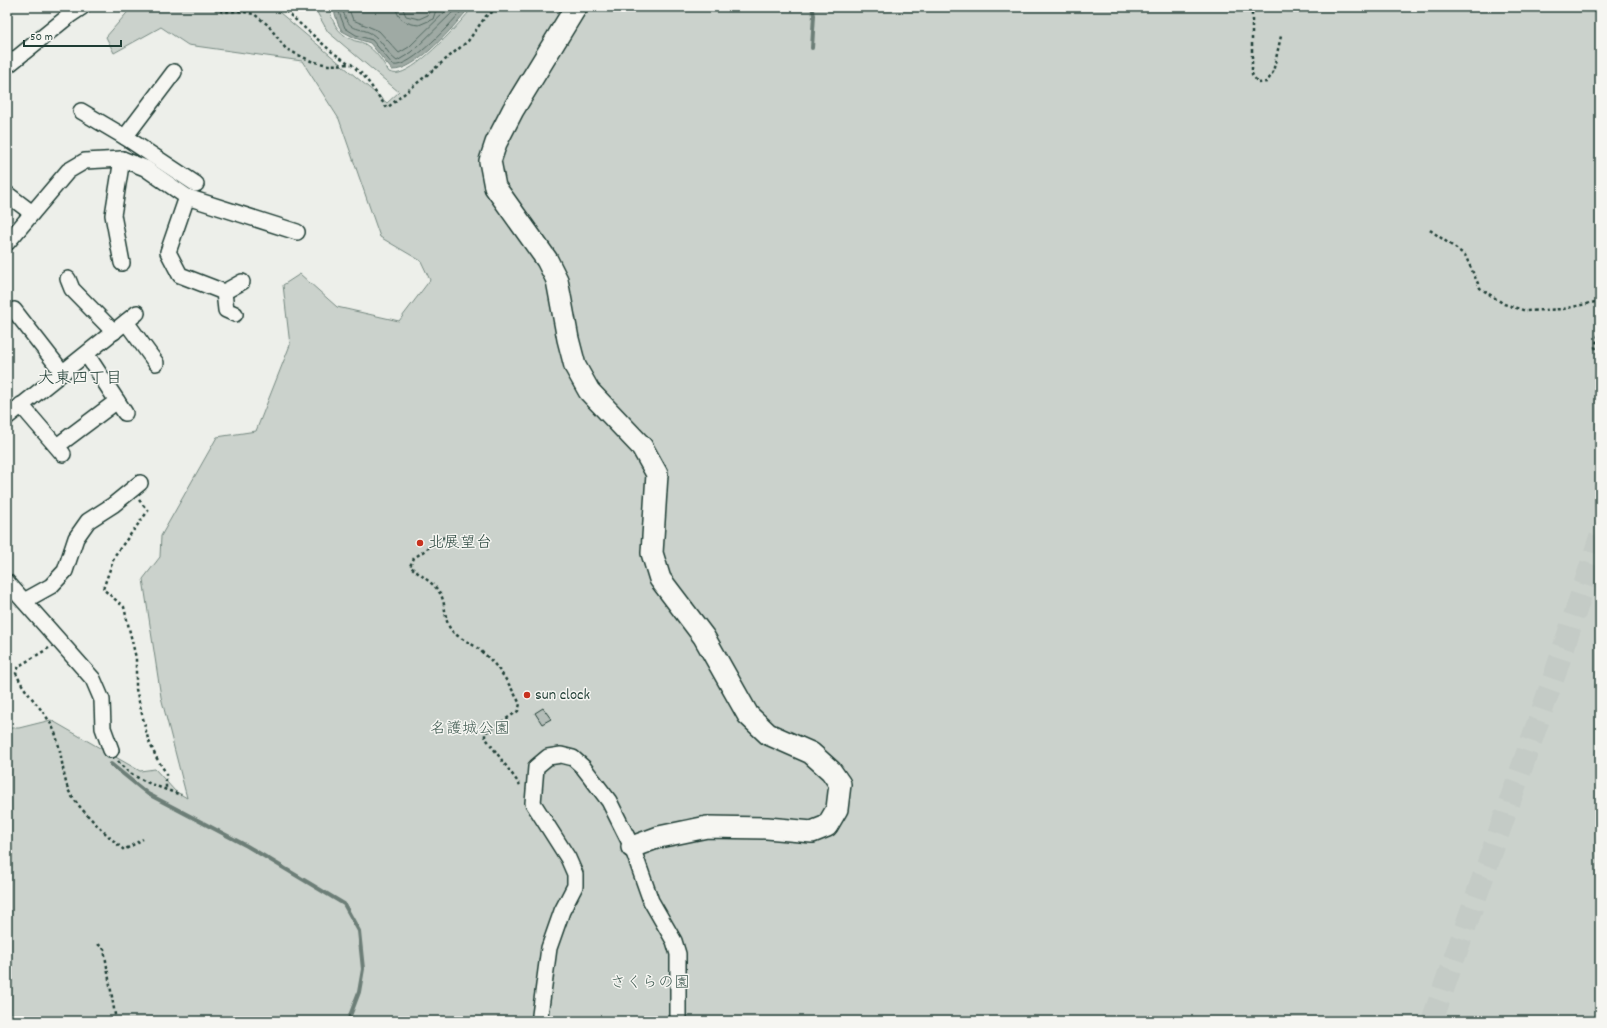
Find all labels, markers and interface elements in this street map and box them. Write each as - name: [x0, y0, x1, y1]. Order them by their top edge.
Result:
- scale bar: [24, 22, 121, 48]
- text: 50 m: [30, 29, 53, 46]
- district label: 大東四丁目: [38, 368, 123, 392]
- place label: 北展望台: [428, 532, 492, 555]
- marker: 北展望台: [415, 538, 425, 548]
- place label: sun clock: [535, 684, 590, 707]
- marker: sun clock: [522, 690, 532, 700]
- park label: 名護城公園: [430, 718, 510, 741]
- park label: さくらの園: [610, 972, 690, 995]

